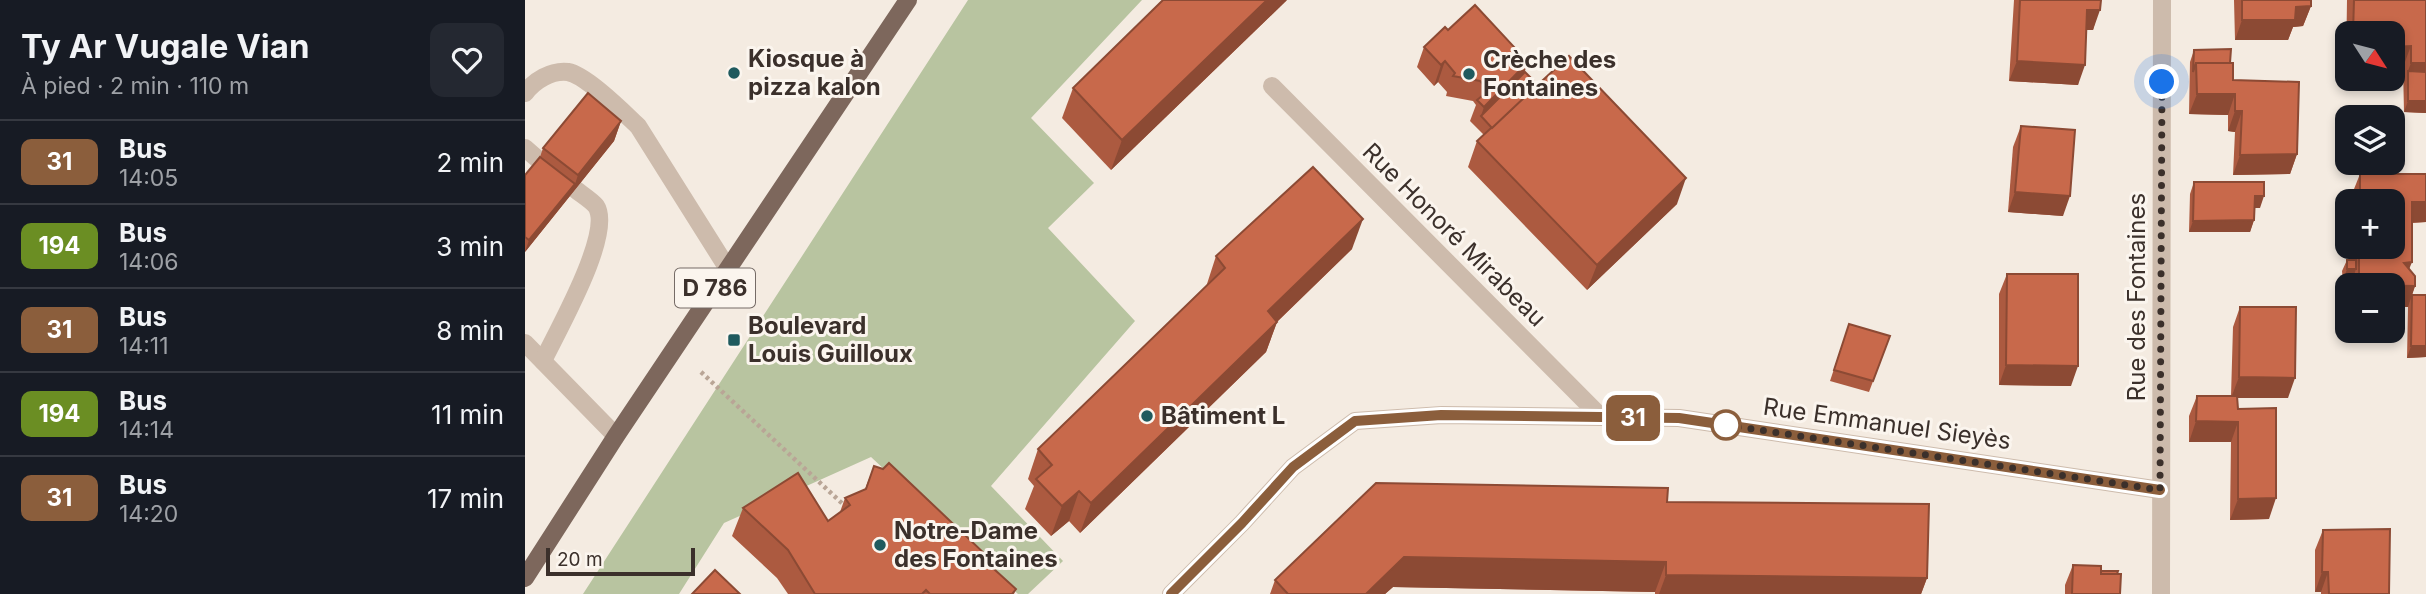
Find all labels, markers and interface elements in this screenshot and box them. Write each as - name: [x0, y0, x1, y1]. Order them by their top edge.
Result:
- north arrow: [2335, 21, 2405, 91]
- map controls: [2335, 21, 2405, 343]
- button: heart: [430, 23, 504, 97]
- text: Ty Ar Vugale Vian: [21, 26, 309, 66]
- place label: Kiosque à pizza kalon: [748, 44, 881, 101]
- place label: Crèche des Fontaines: [1483, 45, 1616, 102]
- your location: [2144, 64, 2179, 99]
- marker: Kiosque à pizza kalon: [726, 65, 742, 81]
- marker: Crèche des Fontaines: [1461, 66, 1477, 82]
- text: À pied · 2 min · 110 m: [21, 72, 249, 100]
- button: layers: [2335, 105, 2405, 175]
- text: Bus: [119, 133, 167, 164]
- street label: Rue Honoré Mirabeau: [1357, 137, 1552, 332]
- text: 31: [47, 147, 72, 176]
- text: 2 min: [436, 147, 504, 178]
- text: 14:05: [119, 164, 178, 192]
- button: +: [2335, 189, 2405, 259]
- street label: Rue des Fontaines: [2122, 193, 2151, 401]
- text: Bus: [119, 217, 167, 248]
- text: 194: [38, 231, 81, 260]
- text: 3 min: [436, 231, 504, 262]
- text: 14:06: [119, 248, 179, 276]
- road number: D 786: [675, 268, 755, 308]
- button: −: [2335, 273, 2405, 343]
- text: Bus: [119, 301, 167, 332]
- place label: Boulevard Louis Guilloux: [748, 311, 913, 368]
- text: 31: [47, 315, 72, 344]
- text: 8 min: [436, 315, 504, 346]
- text: 14:11: [119, 332, 169, 360]
- marker: Boulevard Louis Guilloux: [726, 332, 742, 348]
- text: Bus: [119, 385, 167, 416]
- street label: Rue Emmanuel Sieyès: [1761, 392, 2013, 455]
- line badge: 31: [1601, 395, 1665, 441]
- text: 194: [38, 399, 81, 428]
- text: 11 min: [431, 399, 504, 430]
- place label: Bâtiment L: [1161, 401, 1285, 430]
- text: 31: [1620, 403, 1646, 432]
- marker: Bâtiment L: [1139, 408, 1155, 424]
- unlabelled marker: [1711, 410, 1741, 440]
- text: 14:14: [119, 416, 174, 444]
- text: Bus: [119, 469, 167, 500]
- text: 31: [47, 483, 72, 512]
- text: 17 min: [427, 483, 504, 514]
- text: 14:20: [119, 500, 178, 528]
- place label: Notre-Dame des Fontaines: [894, 516, 1058, 573]
- marker: Notre-Dame des Fontaines: [872, 537, 888, 553]
- scale bar: [546, 545, 695, 577]
- text: 20 m: [557, 548, 603, 571]

